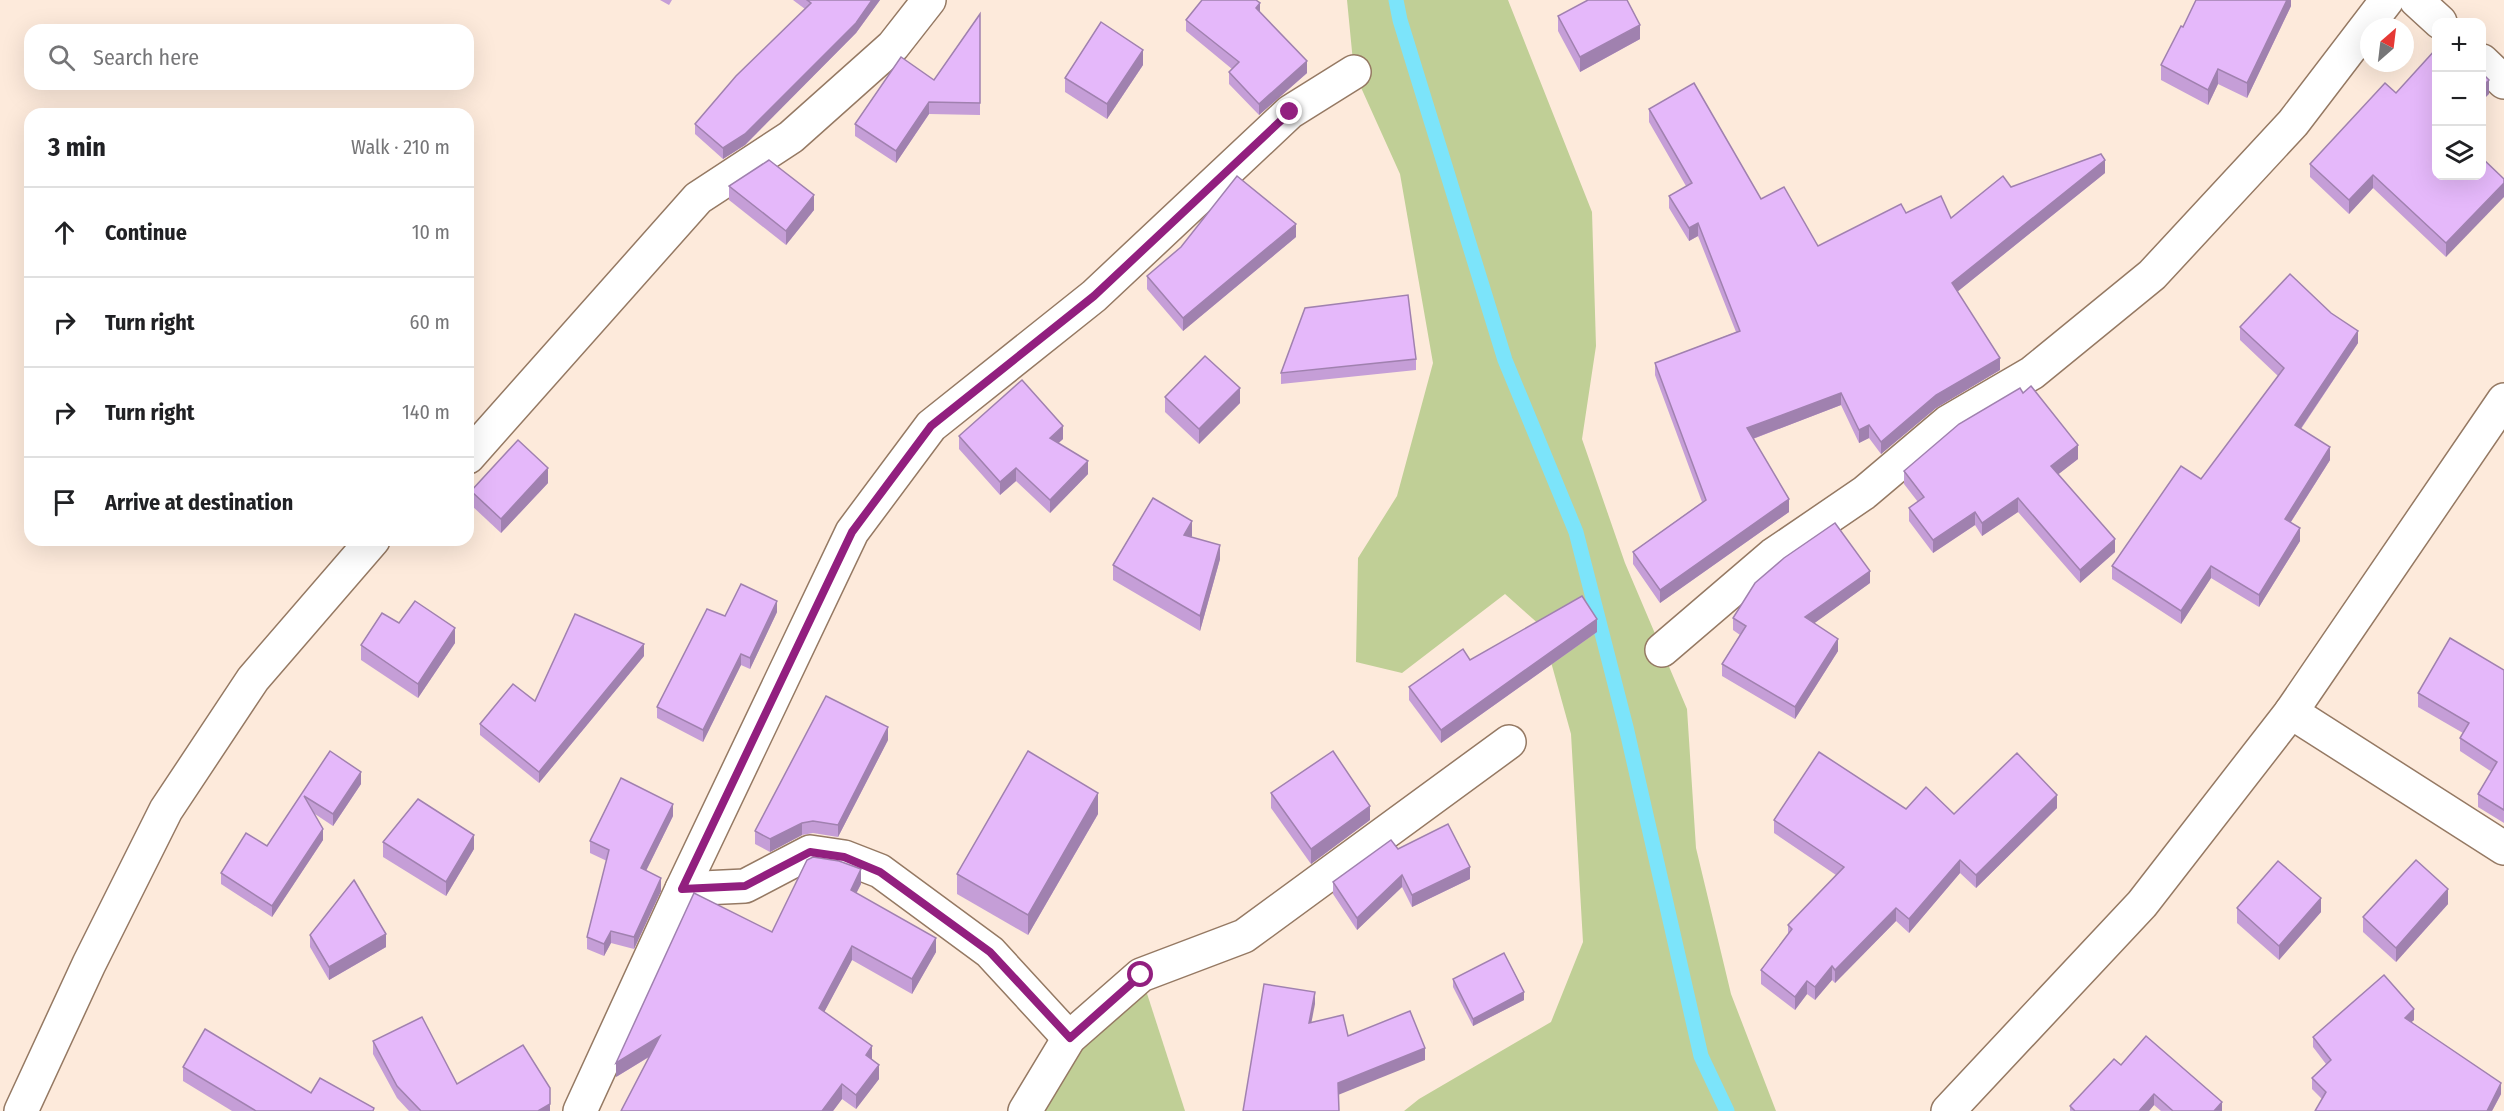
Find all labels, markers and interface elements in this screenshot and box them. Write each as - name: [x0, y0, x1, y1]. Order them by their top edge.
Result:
- north arrow: [2360, 18, 2414, 72]
- map controls: [2432, 18, 2486, 180]
- button: +: [2432, 18, 2486, 72]
- search box: [24, 24, 474, 90]
- icon: search: [45, 41, 78, 74]
- text: Search here: [93, 44, 199, 71]
- button: −: [2432, 72, 2486, 126]
- route end: [1276, 98, 1302, 124]
- button: layers: [2432, 126, 2486, 180]
- text: 3 min: [48, 132, 106, 163]
- text: Walk · 210 m: [351, 135, 450, 159]
- icon: ahead: [48, 216, 81, 249]
- text: Continue: [105, 219, 187, 246]
- text: 10 m: [412, 220, 450, 244]
- icon: right: [48, 306, 81, 339]
- text: Turn right: [105, 309, 194, 336]
- text: 60 m: [410, 310, 450, 334]
- icon: right: [48, 396, 81, 429]
- text: Turn right: [105, 399, 194, 426]
- text: 140 m: [402, 400, 450, 424]
- icon: arrive: [48, 486, 81, 519]
- text: Arrive at destination: [105, 489, 293, 516]
- route start: [1127, 961, 1153, 987]

